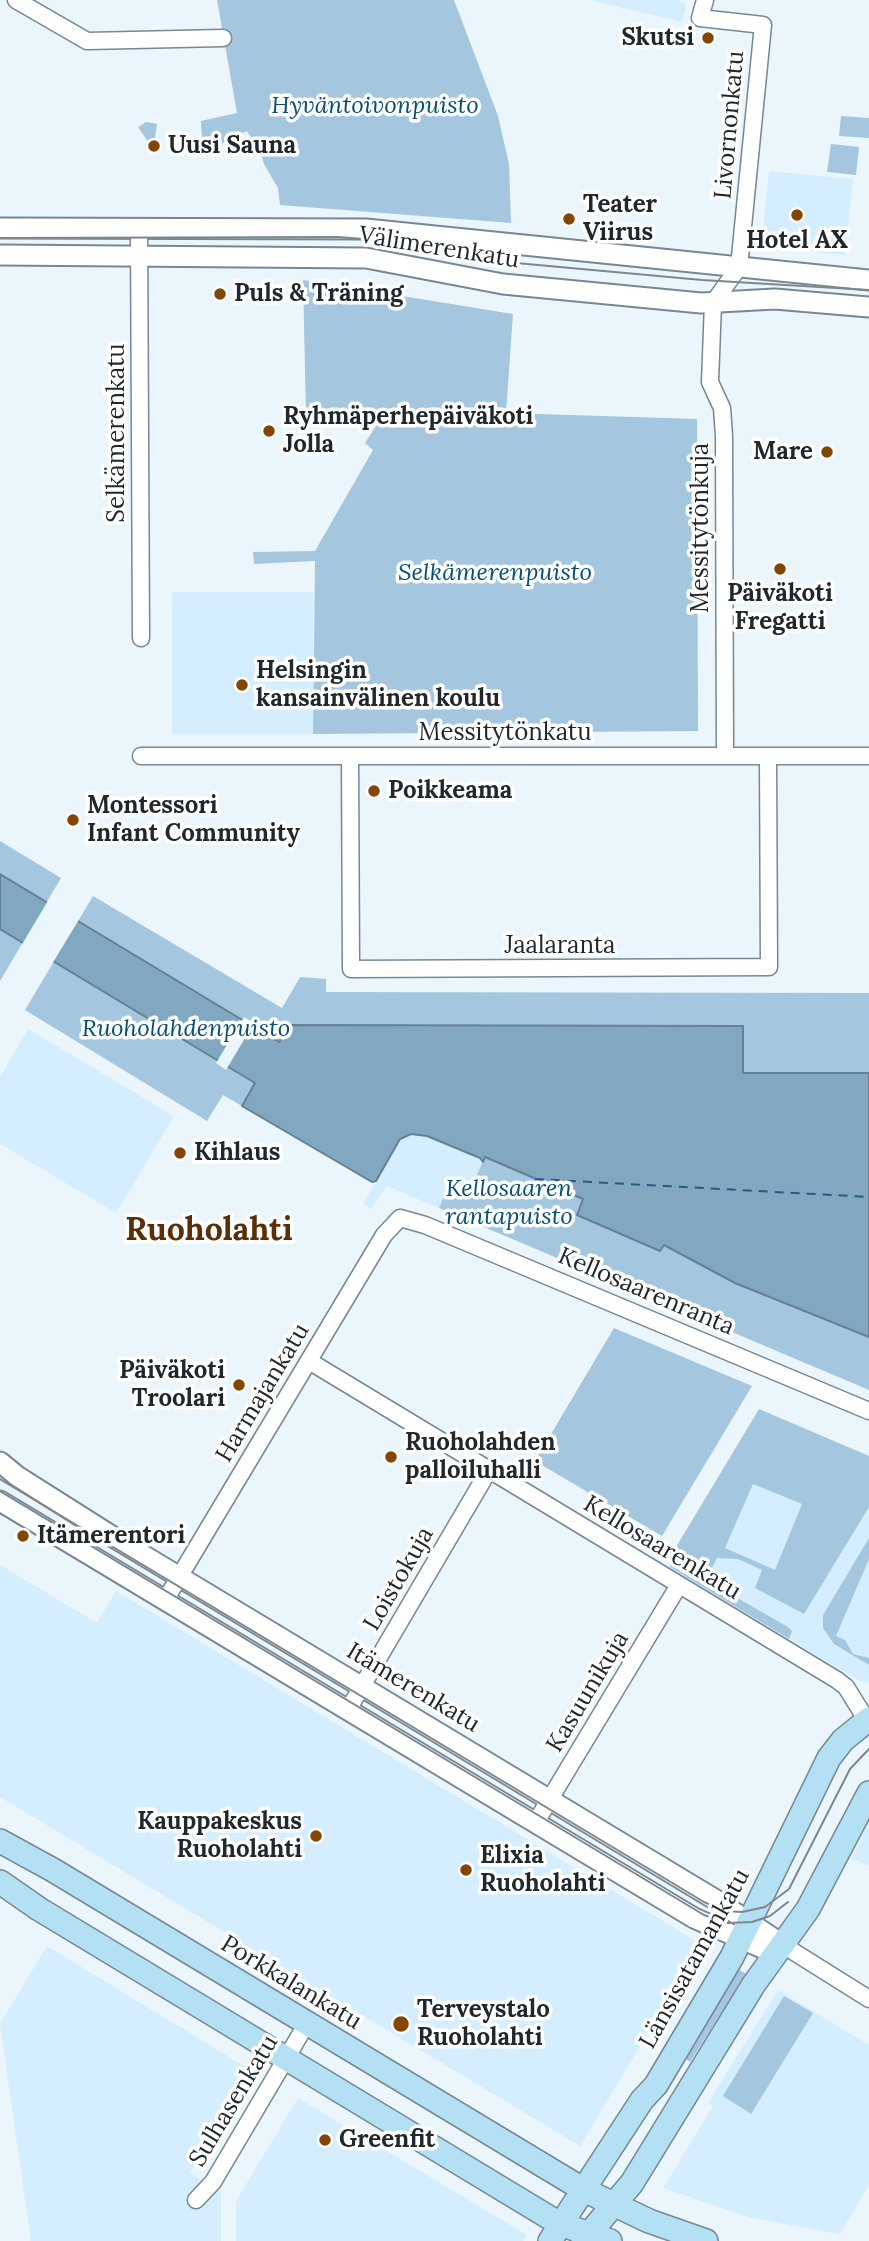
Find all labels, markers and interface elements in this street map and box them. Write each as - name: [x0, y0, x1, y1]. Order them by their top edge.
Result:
- place label: Skutsi: [621, 24, 694, 52]
- marker: Skutsi: [700, 30, 716, 46]
- street label: Livornonkatu: [709, 50, 751, 200]
- park label: Hyväntoivonpuisto: [271, 92, 479, 120]
- place label: Uusi Sauna: [168, 132, 296, 160]
- marker: Uusi Sauna: [146, 138, 162, 154]
- place label: Teater Viirus: [583, 191, 657, 247]
- marker: Hotel AX: [789, 207, 805, 223]
- marker: Teater Viirus: [561, 211, 577, 227]
- street label: Välimerenkatu: [357, 221, 521, 275]
- place label: Hotel AX: [746, 227, 848, 255]
- place label: Puls & Träning: [234, 280, 403, 308]
- marker: Puls & Träning: [212, 286, 228, 302]
- street label: Selkämerenkatu: [103, 343, 131, 523]
- place label: Ryhmäperhepäiväkoti Jolla: [283, 403, 533, 459]
- marker: Ryhmäperhepäiväkoti Jolla: [261, 423, 277, 439]
- place label: Mare: [753, 438, 813, 466]
- street label: Messitytönkuja: [687, 443, 715, 613]
- marker: Mare: [819, 444, 835, 460]
- park label: Selkämerenpuisto: [398, 559, 592, 587]
- marker: Päiväkoti Fregatti: [772, 561, 788, 577]
- place label: Päiväkoti Fregatti: [727, 580, 833, 636]
- place label: Helsingin kansainvälinen koulu: [256, 657, 500, 713]
- marker: Helsingin kansainvälinen koulu: [234, 677, 250, 693]
- street label: Messitytönkatu: [419, 719, 591, 747]
- place label: Poikkeama: [388, 777, 512, 805]
- marker: Poikkeama: [366, 783, 382, 799]
- place label: Montessori Infant Community: [87, 792, 300, 848]
- marker: Montessori Infant Community: [65, 812, 81, 828]
- street label: Jaalaranta: [505, 932, 615, 960]
- park label: Ruoholahdenpuisto: [82, 1015, 290, 1043]
- place label: Kihlaus: [194, 1139, 280, 1167]
- marker: Kihlaus: [172, 1145, 188, 1161]
- park label: Kellosaaren rantapuisto: [445, 1175, 573, 1231]
- district label: Ruoholahti: [125, 1212, 293, 1250]
- street label: Kellosaarenranta: [554, 1242, 738, 1342]
- street label: Harmajankatu: [210, 1318, 316, 1468]
- place label: Päiväkoti Troolari: [119, 1357, 225, 1413]
- marker: Päiväkoti Troolari: [231, 1377, 247, 1393]
- place label: Ruoholahden palloiluhalli: [405, 1429, 556, 1485]
- marker: Ruoholahden palloiluhalli: [383, 1449, 399, 1465]
- street label: Kellosaarenkatu: [578, 1490, 746, 1606]
- place label: Itämerentori: [37, 1522, 185, 1550]
- street label: Loistokuja: [358, 1522, 440, 1636]
- marker: Itämerentori: [15, 1528, 31, 1544]
- street label: Kasuunikuja: [541, 1626, 635, 1758]
- street label: Itämerenkatu: [341, 1637, 485, 1739]
- place label: Kauppakeskus Ruoholahti: [137, 1808, 302, 1864]
- marker: Kauppakeskus Ruoholahti: [308, 1828, 324, 1844]
- place label: Elixia Ruoholahti: [480, 1842, 606, 1898]
- marker: Elixia Ruoholahti: [458, 1862, 474, 1878]
- street label: Länsisatamankatu: [634, 1864, 756, 2054]
- street label: Porkkalankatu: [215, 1930, 367, 2036]
- place label: Terveystalo Ruoholahti: [417, 1996, 550, 2052]
- marker: Terveystalo Ruoholahti: [391, 2014, 411, 2034]
- street label: Sulhasenkatu: [183, 2030, 285, 2172]
- place label: Greenfit: [339, 2126, 435, 2154]
- marker: Greenfit: [317, 2132, 333, 2148]

